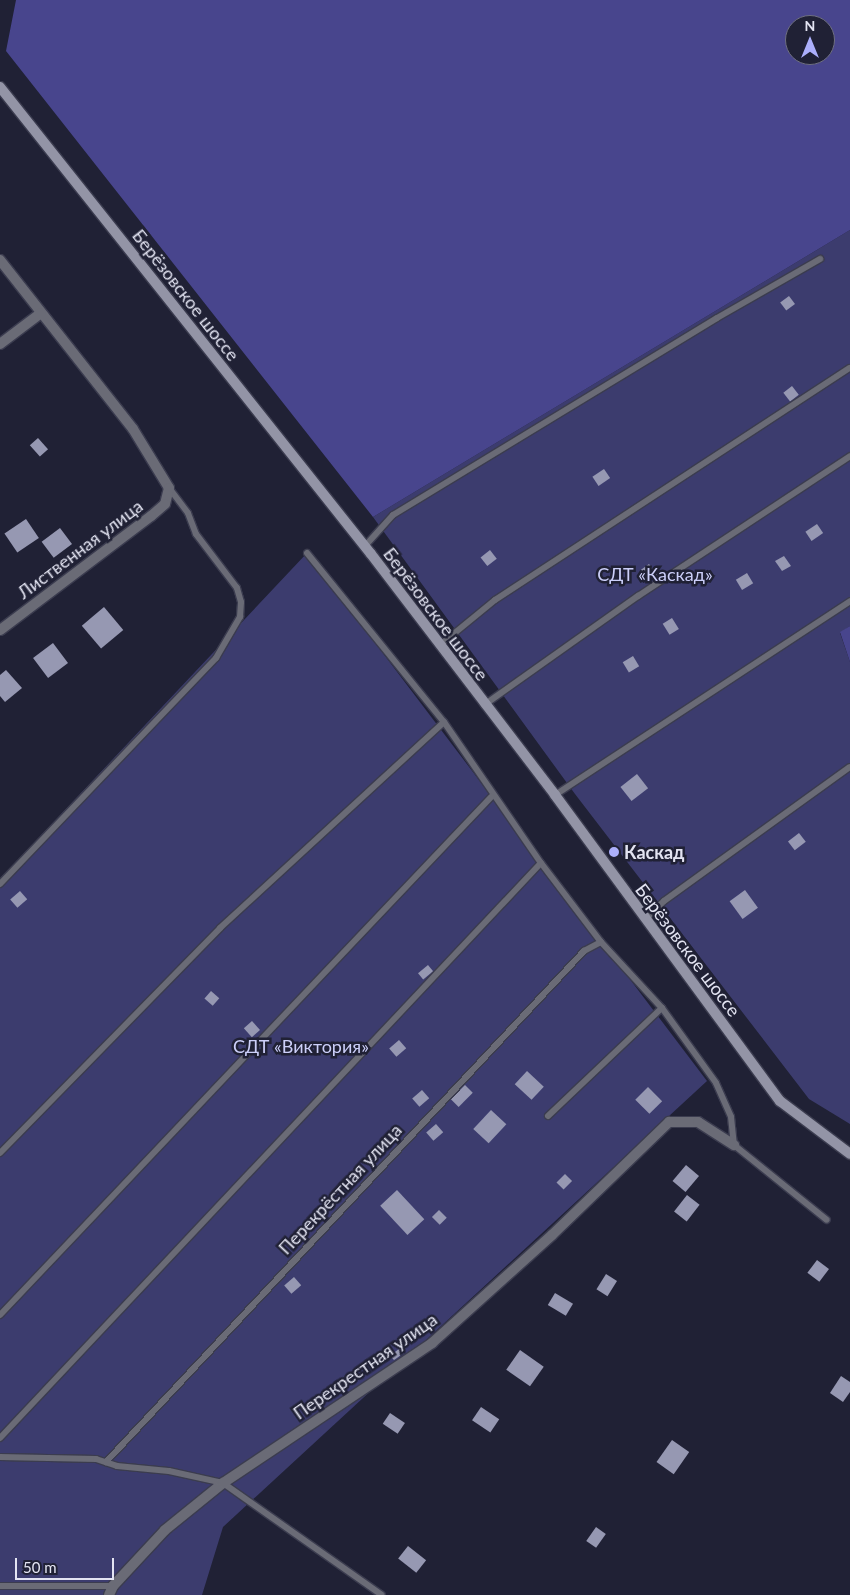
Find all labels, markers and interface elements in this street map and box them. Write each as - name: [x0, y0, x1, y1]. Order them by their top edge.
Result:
- north arrow: [785, 15, 835, 65]
- text: N: [805, 17, 815, 34]
- street label: Берёзовское шоссе: [128, 225, 244, 365]
- street label: Лиственная улица: [13, 495, 147, 603]
- street label: Берёзовское шоссе: [379, 543, 493, 685]
- park label: СДТ «Каскад»: [597, 563, 713, 585]
- place label: Каскад: [624, 841, 685, 863]
- marker: Каскад: [608, 846, 620, 858]
- street label: Берёзовское шоссе: [631, 879, 745, 1021]
- park label: СДТ «Виктория»: [233, 1035, 369, 1057]
- street label: Перекрёстная улица: [274, 1119, 406, 1259]
- street label: Перекрестная улица: [289, 1308, 441, 1424]
- scale bar: [18, 1548, 116, 1580]
- text: 50 m: [23, 1558, 57, 1576]

